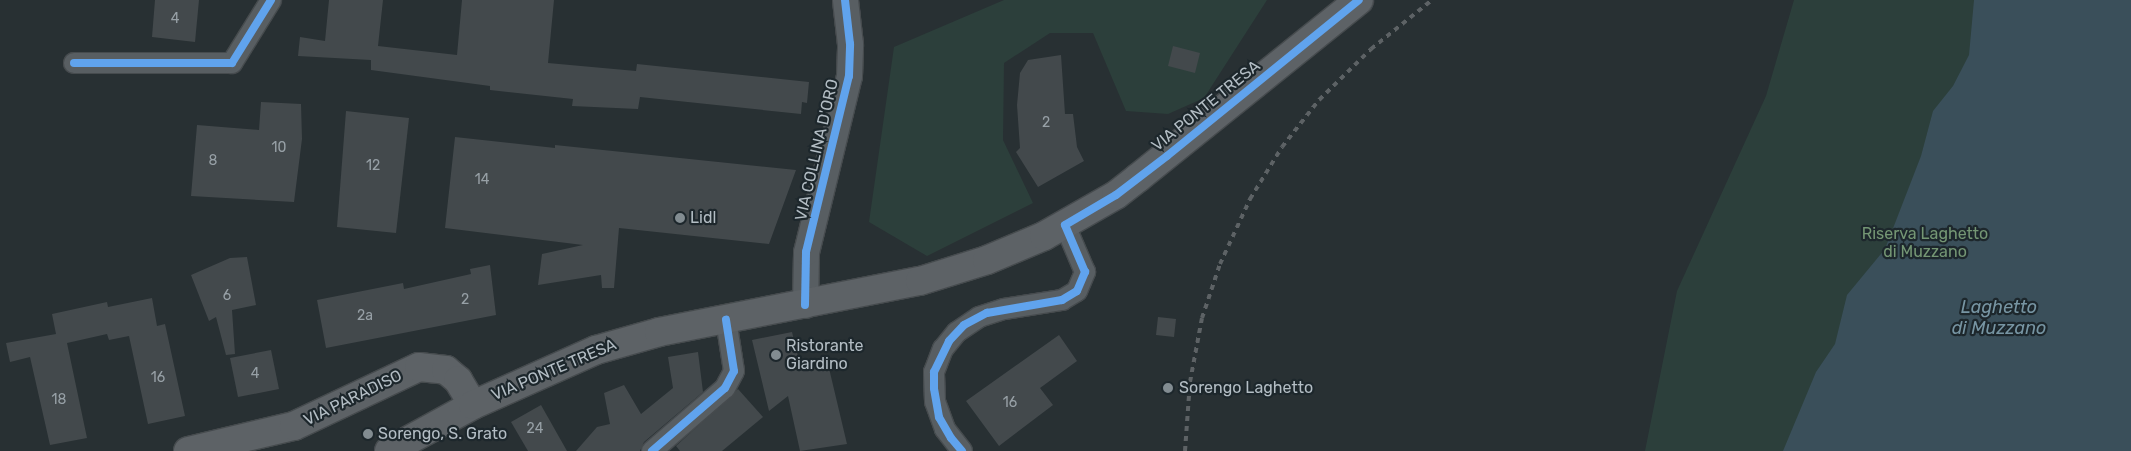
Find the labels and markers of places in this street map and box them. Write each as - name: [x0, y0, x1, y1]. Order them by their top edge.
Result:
- place label: Lidl: [690, 208, 716, 228]
- marker: Lidl: [674, 212, 686, 224]
- place label: Ristorante Giardino: [786, 336, 864, 374]
- marker: Ristorante Giardino: [770, 349, 782, 361]
- place label: Sorengo Laghetto: [1179, 378, 1313, 398]
- marker: Sorengo Laghetto: [1161, 381, 1175, 395]
- place label: Sorengo, S. Grato: [378, 424, 507, 444]
- marker: Sorengo, S. Grato: [362, 428, 374, 440]

